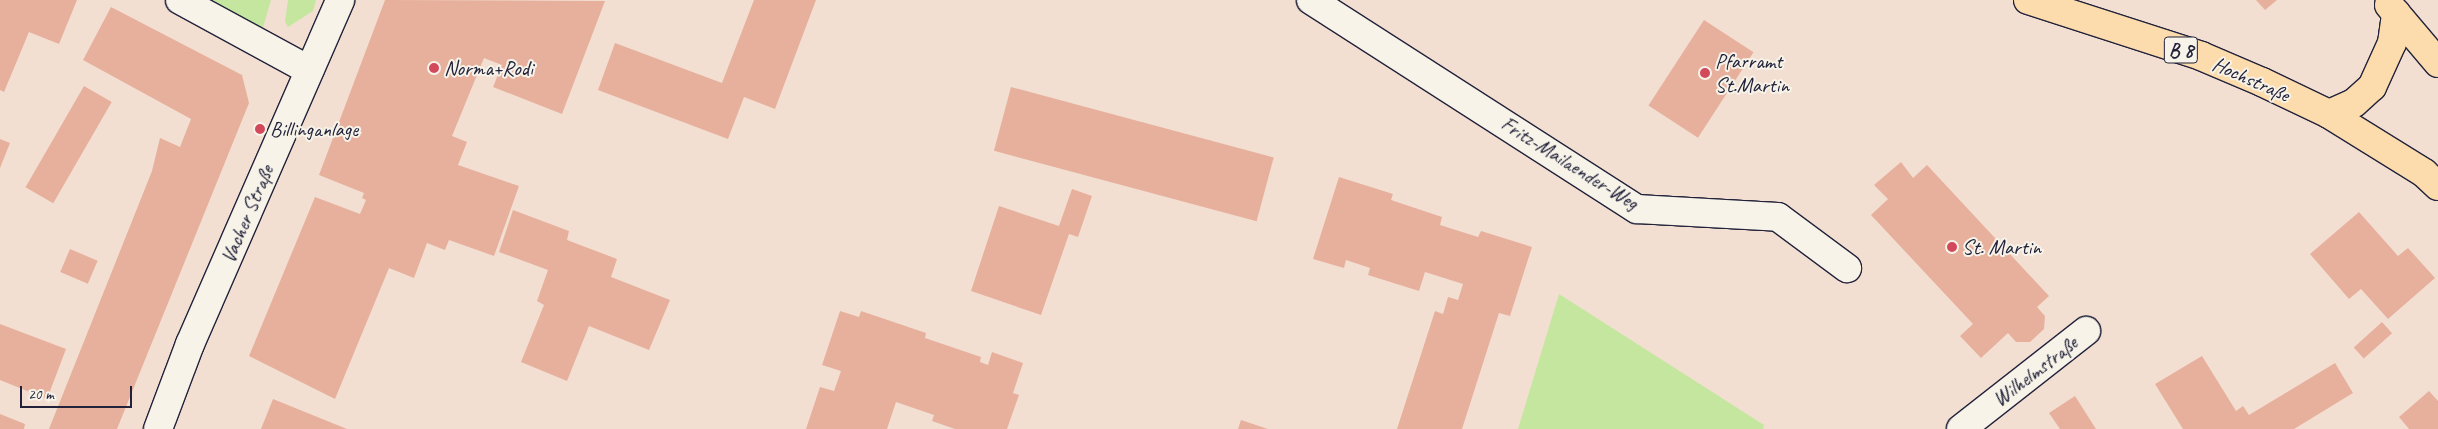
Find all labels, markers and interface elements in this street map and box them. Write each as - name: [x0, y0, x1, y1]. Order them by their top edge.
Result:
- road number: B 8: [2164, 32, 2198, 68]
- place label: Pfarramt St.Martin: [1715, 48, 1789, 98]
- street label: Hochstraße: [2209, 51, 2293, 107]
- place label: Norma+Rodi: [444, 55, 533, 81]
- marker: Norma+Rodi: [428, 62, 440, 74]
- marker: Pfarramt St.Martin: [1699, 67, 1711, 79]
- street label: Fritz-Mailaender-Weg: [1497, 111, 1643, 215]
- place label: Billinganlage: [270, 116, 358, 142]
- marker: Billinganlage: [254, 123, 266, 135]
- street label: Vacher Straße: [215, 161, 279, 267]
- place label: St. Martin: [1962, 234, 2041, 260]
- marker: St. Martin: [1946, 241, 1958, 253]
- street label: Wilhelmstraße: [1988, 330, 2082, 412]
- scale bar: [22, 376, 135, 408]
- text: 20 m: [28, 385, 54, 404]

